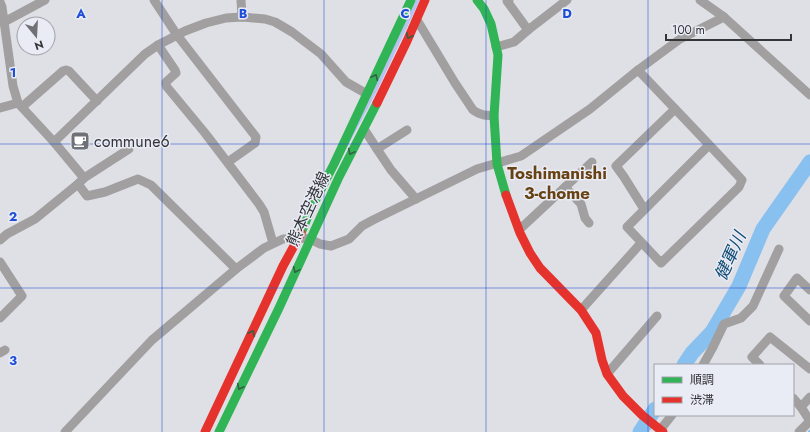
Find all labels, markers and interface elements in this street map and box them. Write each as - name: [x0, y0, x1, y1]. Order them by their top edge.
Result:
- text: A: [75, 4, 86, 23]
- text: B: [239, 4, 248, 23]
- text: C: [400, 4, 410, 23]
- text: D: [562, 4, 572, 23]
- north arrow: [16, 16, 56, 56]
- scale bar: [666, 16, 791, 42]
- text: 100 m: [672, 21, 705, 39]
- one-way arrow: [406, 31, 414, 39]
- text: N: [32, 37, 46, 54]
- text: 1: [10, 63, 16, 82]
- one-way arrow: [370, 74, 378, 82]
- cafe icon: commune6: [69, 130, 91, 152]
- place label: commune6: [94, 130, 170, 153]
- one-way arrow: [349, 148, 356, 155]
- district label: Toshimanishi 3-chome: [507, 161, 607, 205]
- street label: 熊本空港線: [281, 168, 335, 250]
- text: 2: [9, 207, 17, 226]
- water label: 健軍川: [709, 226, 752, 284]
- one-way arrow: [293, 265, 301, 273]
- one-way arrow: [247, 330, 255, 338]
- text: 3: [9, 351, 17, 370]
- legend: [654, 364, 794, 416]
- text: 順調: [690, 371, 714, 389]
- one-way arrow: [237, 383, 245, 390]
- text: 渋滞: [690, 391, 714, 409]

